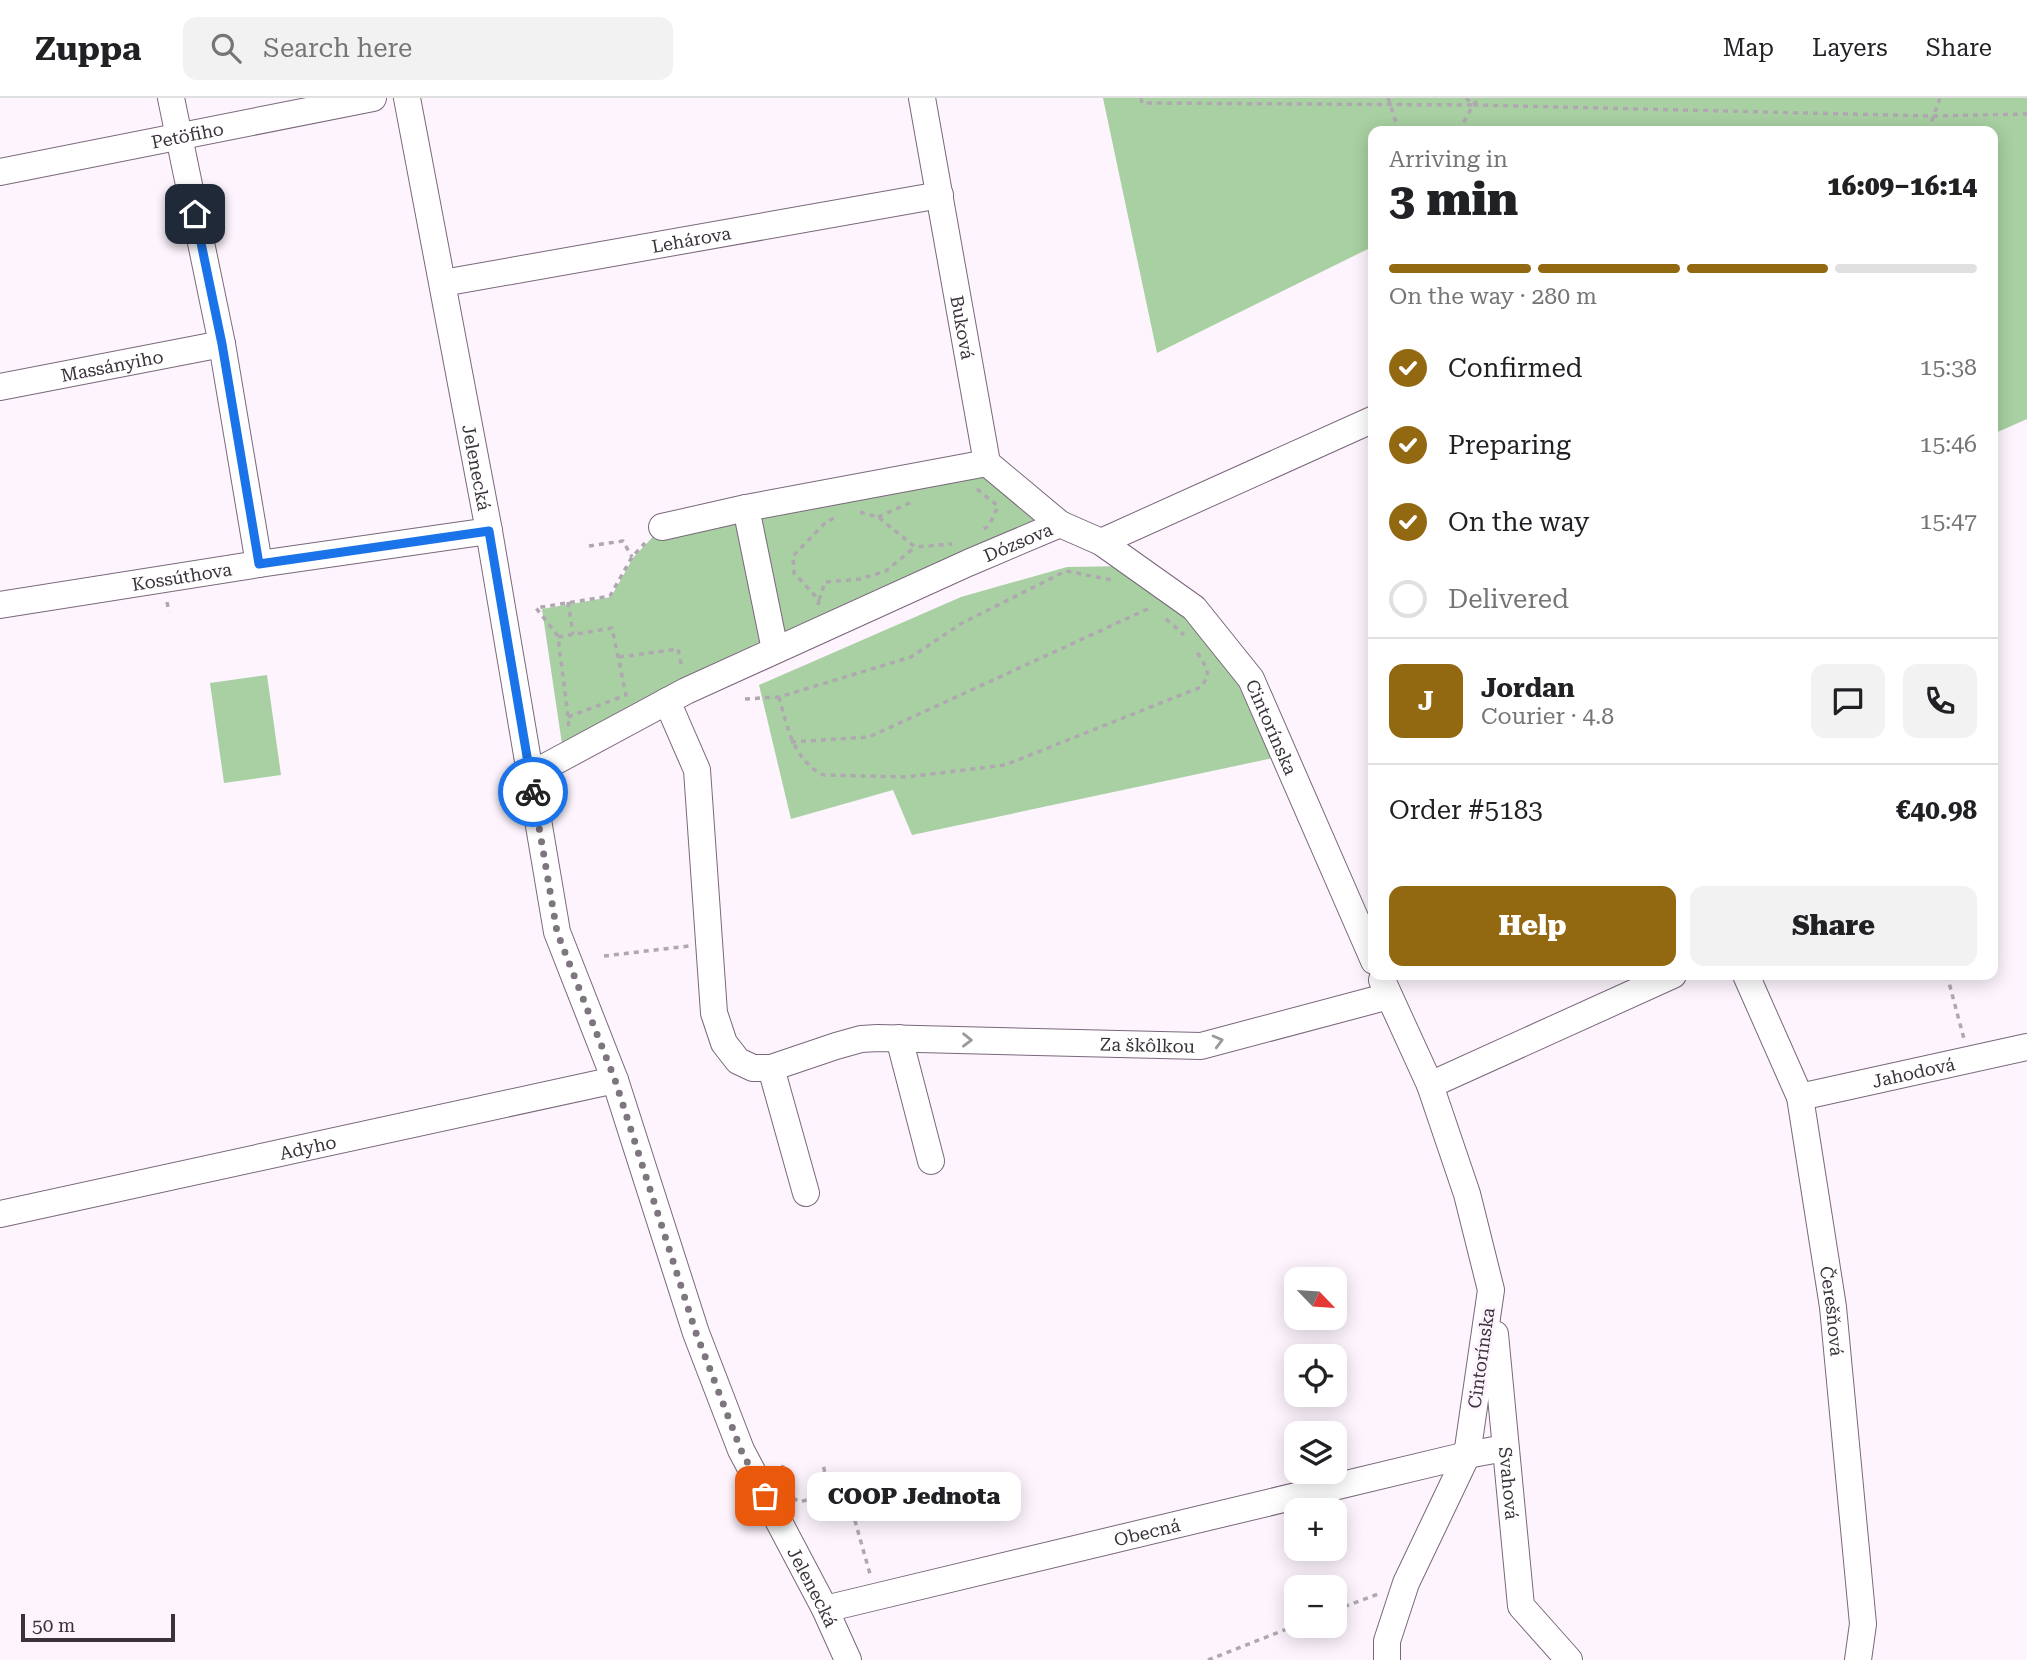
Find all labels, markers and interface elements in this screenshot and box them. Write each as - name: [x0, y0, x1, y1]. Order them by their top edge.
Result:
- search box: [183, 17, 673, 80]
- text: Zuppa: [35, 29, 141, 68]
- icon: search: [207, 29, 245, 67]
- text: Search here: [263, 33, 412, 63]
- text: Map: [1723, 34, 1774, 62]
- text: Layers: [1812, 34, 1888, 62]
- text: Share: [1926, 34, 1992, 62]
- street label: Petöfiho: [149, 117, 225, 152]
- text: Arriving in: [1389, 146, 1508, 173]
- text: 16:09–16:14: [1827, 171, 1977, 201]
- text: 3 min: [1389, 172, 1518, 226]
- pin: [165, 184, 225, 244]
- icon: home: [176, 195, 214, 233]
- street label: Lehárova: [650, 222, 733, 256]
- text: On the way · 280 m: [1389, 283, 1597, 310]
- street label: Buková: [947, 294, 979, 361]
- street label: Massányiho: [59, 345, 165, 386]
- icon: check: [1389, 349, 1427, 387]
- text: Confirmed: [1448, 353, 1583, 383]
- text: 15:38: [1920, 354, 1977, 381]
- street label: Jelenecká: [459, 423, 495, 513]
- icon: check: [1389, 426, 1427, 464]
- text: Preparing: [1448, 430, 1571, 460]
- text: 15:46: [1920, 431, 1977, 458]
- icon: check: [1389, 503, 1427, 541]
- text: On the way: [1448, 507, 1589, 537]
- text: 15:47: [1920, 508, 1977, 535]
- street label: Dózsova: [980, 518, 1056, 566]
- street label: Kossúthova: [130, 558, 233, 594]
- text: Delivered: [1448, 584, 1569, 614]
- button: chat: [1811, 664, 1885, 738]
- button: phone: [1903, 664, 1977, 738]
- text: Jordan: [1481, 673, 1575, 703]
- street label: Cintorínska: [1242, 676, 1302, 778]
- text: J: [1418, 686, 1434, 716]
- text: Courier · 4.8: [1481, 703, 1614, 730]
- courier: [498, 757, 568, 827]
- icon: bike: [514, 773, 552, 811]
- text: Order #5183: [1389, 795, 1543, 825]
- text: €40.98: [1896, 795, 1977, 825]
- button: Help: [1389, 886, 1676, 966]
- button: Share: [1690, 886, 1977, 966]
- one-way arrow: [962, 1032, 973, 1048]
- street label: Za škôlkou: [1100, 1033, 1195, 1056]
- one-way arrow: [1212, 1035, 1224, 1049]
- street label: Jahodová: [1870, 1053, 1957, 1091]
- street label: Adyho: [277, 1131, 338, 1163]
- street label: Čerešňová: [1816, 1265, 1848, 1357]
- north arrow: [1284, 1267, 1348, 1330]
- map controls: [1284, 1267, 1347, 1638]
- street label: Cintorínska: [1464, 1306, 1499, 1410]
- button: locate: [1284, 1344, 1347, 1407]
- button: layers: [1284, 1421, 1347, 1484]
- street label: Svahová: [1495, 1446, 1523, 1521]
- pin: [735, 1466, 795, 1526]
- callout: COOP Jednota: [807, 1472, 1020, 1520]
- icon: bag: [746, 1477, 784, 1515]
- text: COOP Jednota: [828, 1483, 1000, 1510]
- button: +: [1284, 1498, 1347, 1561]
- street label: Obecná: [1112, 1514, 1182, 1550]
- street label: Jelenecká: [784, 1543, 842, 1630]
- button: −: [1284, 1575, 1347, 1638]
- scale bar: [21, 1611, 175, 1643]
- text: 50 m: [32, 1614, 75, 1637]

